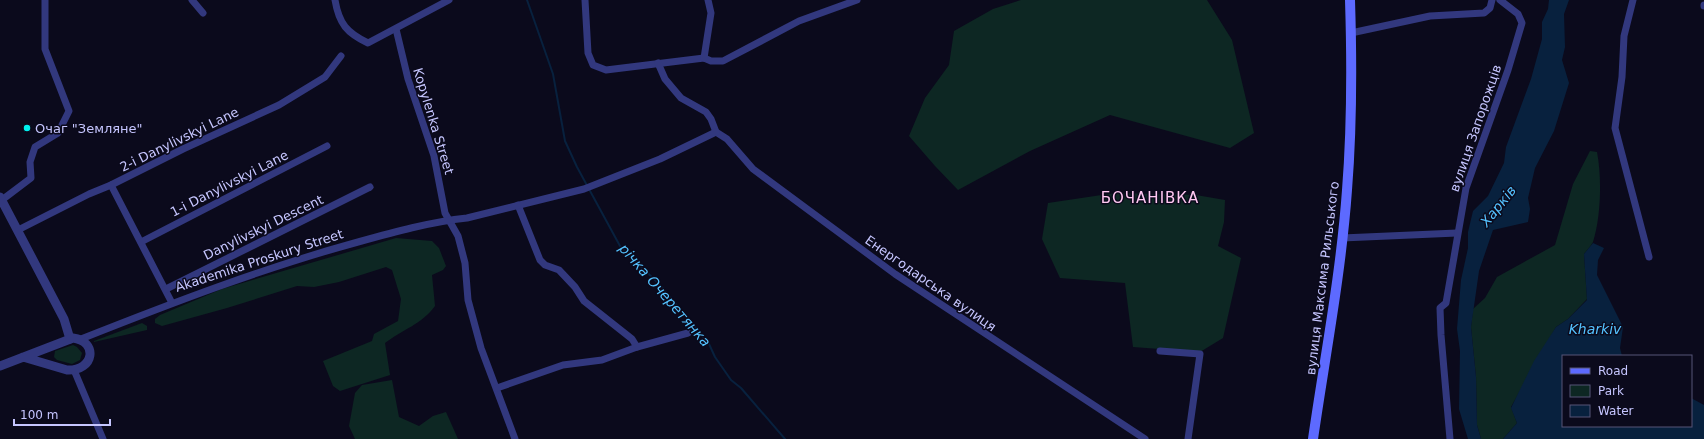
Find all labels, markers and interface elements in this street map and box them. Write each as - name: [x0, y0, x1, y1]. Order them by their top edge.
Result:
- street label: вулиця Запорожців: [1447, 63, 1504, 194]
- street label: Kopylenka Street: [410, 66, 457, 176]
- street label: 2-i Danylivskyi Lane: [117, 104, 241, 175]
- place label: Очаг "Земляне": [35, 121, 143, 136]
- marker: Очаг "Земляне": [22, 123, 32, 133]
- street label: 1-i Danylivskyi Lane: [168, 147, 291, 220]
- street label: вулиця Максима Рильського: [1303, 180, 1342, 376]
- water label: Харків: [1476, 182, 1519, 230]
- district label: БОЧАНІВКА: [1101, 189, 1199, 207]
- street label: Danylivskyi Descent: [201, 192, 326, 263]
- street label: Akademika Proskury Street: [173, 226, 345, 295]
- street label: Енергодарська вулиця: [862, 232, 999, 334]
- water label: річка Очеретянка: [615, 240, 714, 350]
- water label: Kharkiv: [1569, 321, 1622, 337]
- legend: [1562, 355, 1692, 427]
- text: Road: [1598, 364, 1628, 378]
- text: Park: [1598, 384, 1624, 398]
- scale bar: [14, 401, 110, 427]
- text: Water: [1598, 404, 1634, 418]
- text: 100 m: [20, 408, 58, 422]

